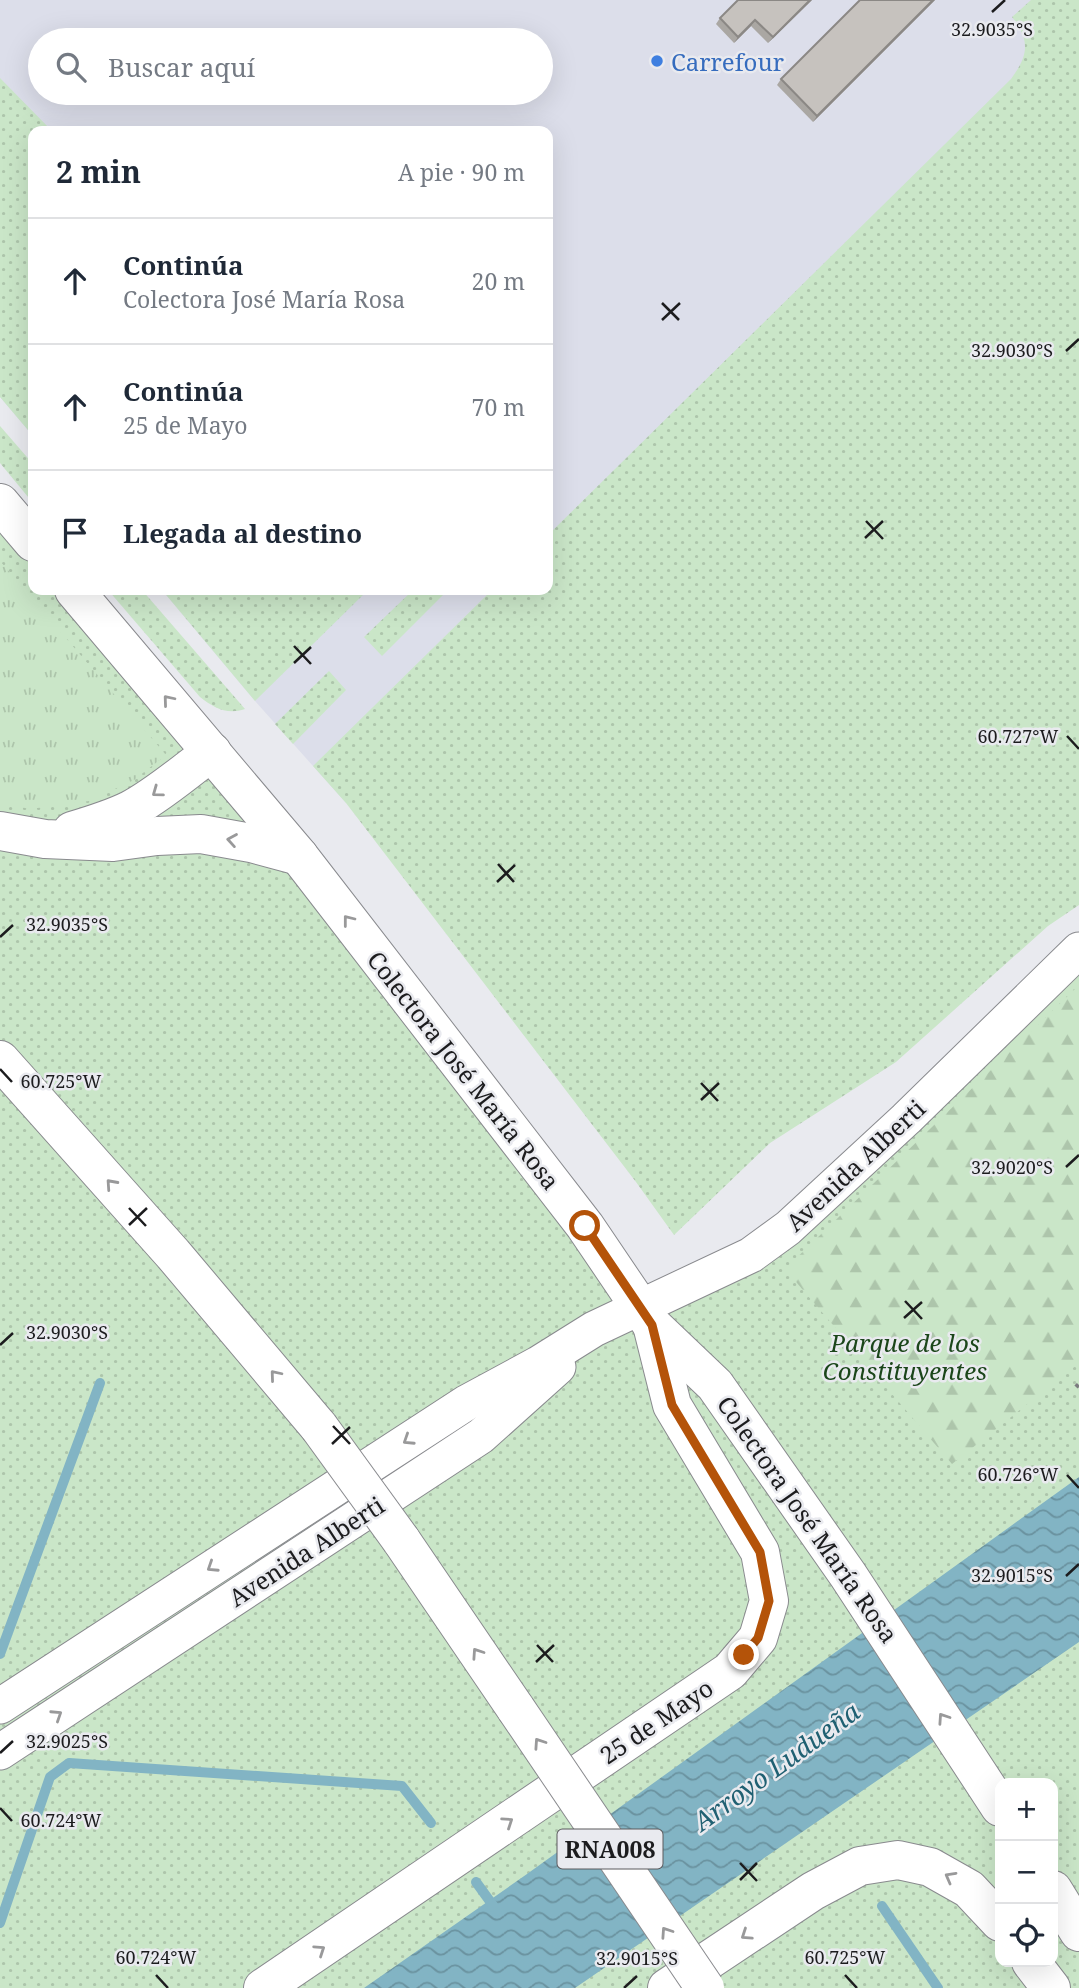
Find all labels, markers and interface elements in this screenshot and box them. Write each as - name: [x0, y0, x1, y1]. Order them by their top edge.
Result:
- text: 32.9035°S: [951, 17, 1033, 41]
- search box: [28, 28, 553, 105]
- place label: Carrefour: [671, 45, 784, 78]
- icon: search: [52, 48, 90, 86]
- text: Buscar aquí: [108, 49, 255, 85]
- marker: Carrefour: [649, 53, 665, 69]
- text: 2 min: [56, 151, 141, 192]
- text: A pie · 90 m: [398, 156, 525, 188]
- text: Continúa: [123, 247, 244, 283]
- icon: ahead: [56, 262, 94, 300]
- text: 20 m: [472, 265, 525, 297]
- text: Colectora José María Rosa: [123, 283, 405, 315]
- text: 32.9030°S: [971, 338, 1053, 362]
- text: Continúa: [123, 373, 244, 409]
- icon: ahead: [56, 388, 94, 426]
- text: 70 m: [472, 391, 525, 423]
- text: 25 de Mayo: [123, 409, 247, 441]
- icon: arrive: [56, 514, 94, 552]
- text: Llegada al destino: [123, 515, 362, 551]
- one-way arrow: [164, 695, 176, 708]
- text: 60.727°W: [978, 724, 1059, 748]
- one-way arrow: [152, 784, 165, 796]
- one-way arrow: [226, 833, 238, 848]
- text: 32.9035°S: [26, 912, 108, 936]
- one-way arrow: [344, 915, 357, 928]
- street label: Colectora José María Rosa: [360, 944, 568, 1196]
- text: 60.725°W: [21, 1069, 102, 1093]
- street label: Avenida Alberti: [778, 1092, 932, 1238]
- text: 32.9020°S: [971, 1155, 1053, 1179]
- one-way arrow: [107, 1179, 119, 1192]
- route start: [569, 1210, 600, 1241]
- text: 32.9030°S: [26, 1320, 108, 1344]
- park label: Parque de los Constituyentes: [823, 1326, 987, 1387]
- one-way arrow: [271, 1370, 283, 1383]
- street label: Colectora José María Rosa: [710, 1389, 906, 1649]
- one-way arrow: [403, 1432, 416, 1445]
- text: 60.726°W: [978, 1462, 1059, 1486]
- street label: Avenida Alberti: [222, 1488, 390, 1614]
- one-way arrow: [207, 1558, 220, 1571]
- text: 32.9015°S: [971, 1563, 1053, 1587]
- route end: [728, 1639, 759, 1670]
- one-way arrow: [473, 1648, 486, 1661]
- street label: 25 de Mayo: [593, 1671, 719, 1771]
- water label: Arroyo Ludueña: [684, 1693, 867, 1840]
- one-way arrow: [49, 1710, 62, 1723]
- one-way arrow: [938, 1713, 951, 1726]
- text: 32.9025°S: [26, 1729, 108, 1753]
- one-way arrow: [535, 1738, 547, 1751]
- map controls: [995, 1778, 1058, 1967]
- button: +: [995, 1778, 1058, 1841]
- text: 60.724°W: [21, 1808, 102, 1832]
- one-way arrow: [500, 1818, 513, 1830]
- road number: RNA008: [558, 1830, 662, 1868]
- button: −: [995, 1841, 1058, 1904]
- one-way arrow: [944, 1872, 957, 1885]
- button: locate: [995, 1904, 1058, 1967]
- one-way arrow: [661, 1926, 674, 1939]
- one-way arrow: [741, 1927, 754, 1940]
- text: 60.724°W: [116, 1945, 197, 1969]
- one-way arrow: [312, 1945, 325, 1958]
- text: 60.725°W: [805, 1945, 886, 1969]
- text: 32.9015°S: [596, 1946, 678, 1970]

